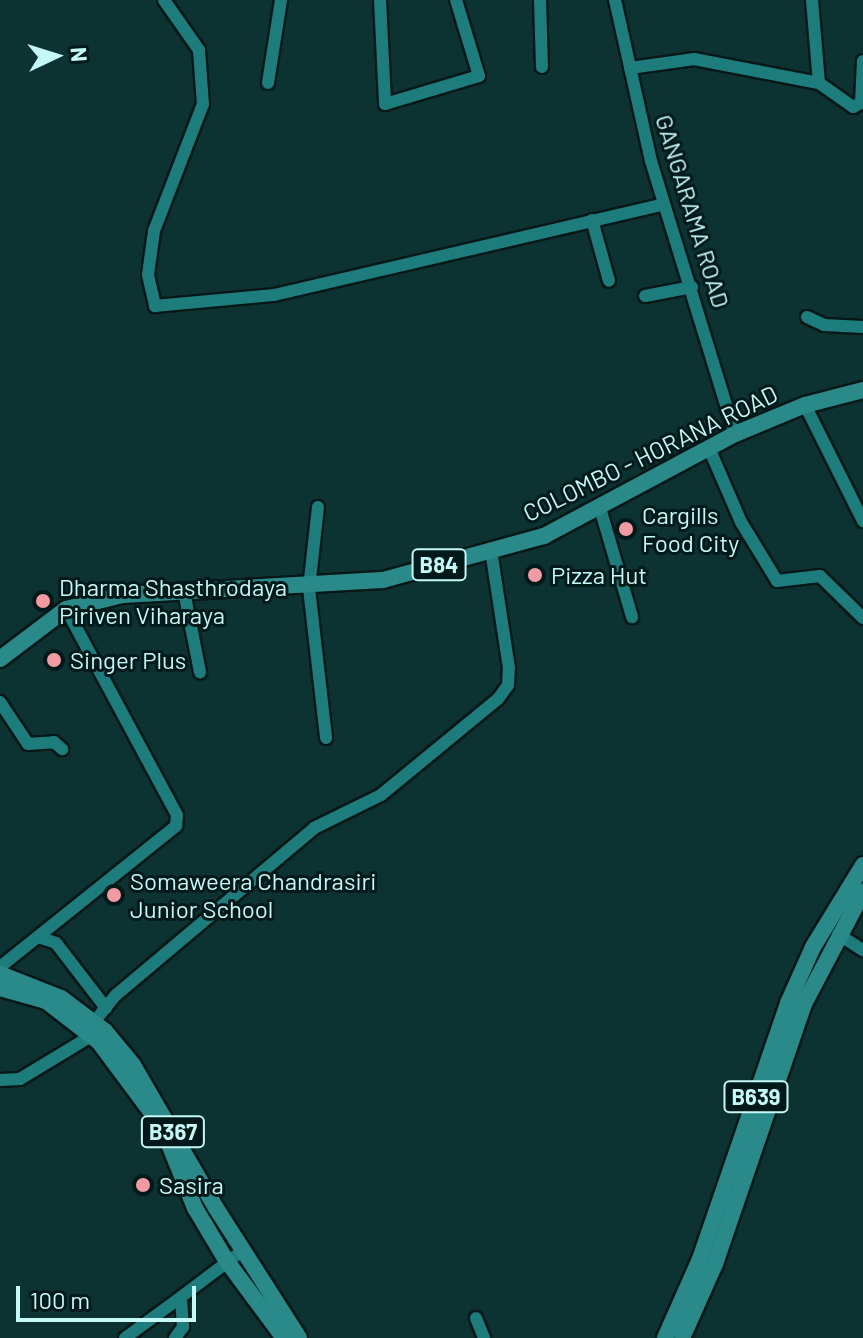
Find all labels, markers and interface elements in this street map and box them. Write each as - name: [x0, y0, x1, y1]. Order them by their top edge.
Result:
- north arrow: [16, 16, 96, 96]
- text: N: [66, 46, 93, 63]
- street label: GANGARAMA ROAD: [650, 111, 736, 311]
- street label: COLOMBO - HORANA ROAD: [518, 379, 782, 527]
- place label: Cargills Food City: [642, 501, 739, 557]
- marker: Cargills Food City: [617, 520, 635, 538]
- road number: B84: [411, 547, 467, 583]
- place label: Pizza Hut: [551, 561, 647, 589]
- marker: Pizza Hut: [526, 566, 544, 584]
- place label: Dharma Shasthrodaya Piriven Viharaya: [59, 573, 287, 629]
- marker: Dharma Shasthrodaya Piriven Viharaya: [34, 592, 52, 610]
- place label: Singer Plus: [70, 646, 186, 674]
- marker: Singer Plus: [45, 651, 63, 669]
- place label: Somaweera Chandrasiri Junior School: [130, 867, 376, 923]
- marker: Somaweera Chandrasiri Junior School: [105, 886, 123, 904]
- road number: B639: [722, 1079, 790, 1115]
- road number: B367: [139, 1114, 207, 1150]
- place label: Sasira: [159, 1171, 224, 1199]
- marker: Sasira: [134, 1176, 152, 1194]
- scale bar: [20, 1270, 200, 1320]
- text: 100 m: [30, 1285, 90, 1314]

